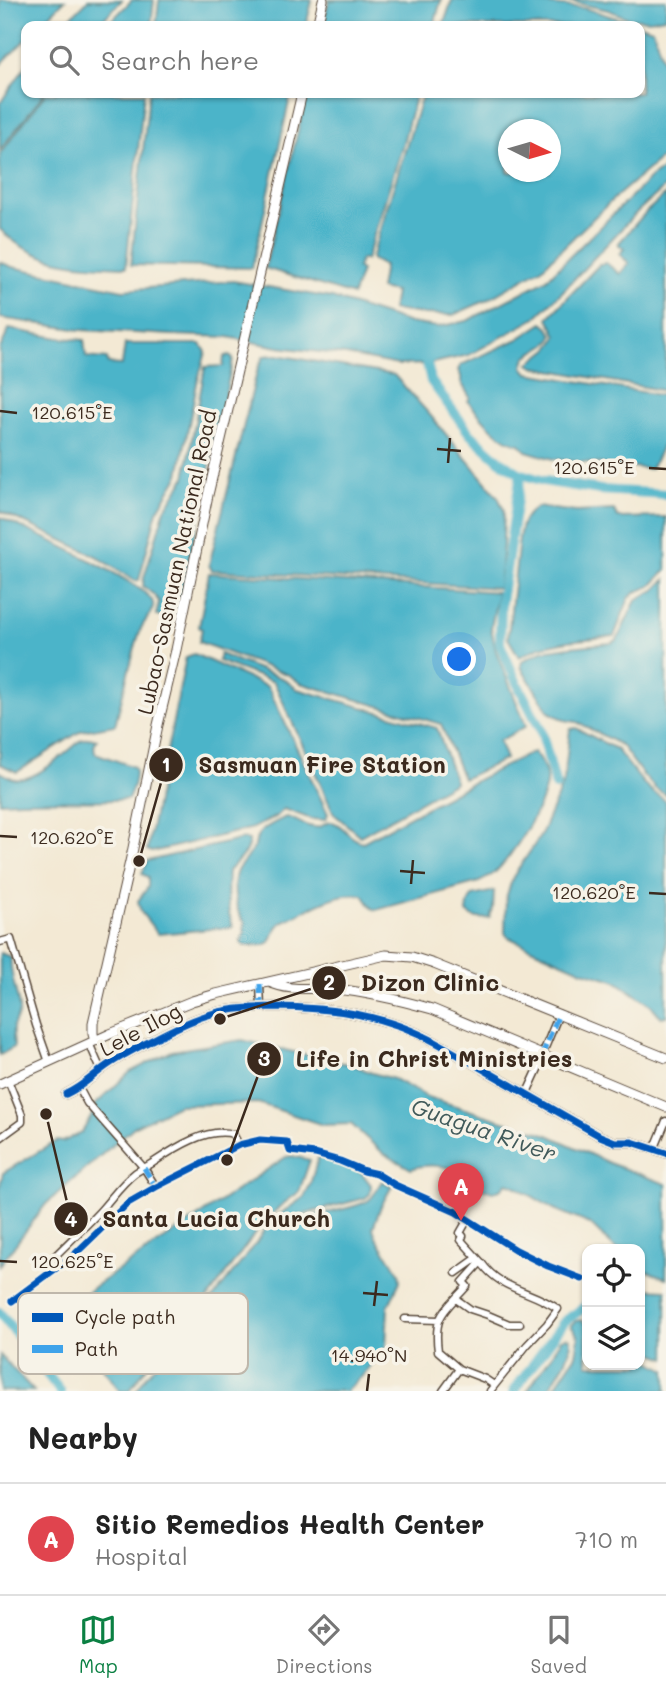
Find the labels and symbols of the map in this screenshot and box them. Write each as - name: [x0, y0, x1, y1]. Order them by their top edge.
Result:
- north arrow: [498, 119, 561, 182]
- text: 120.615°E: [31, 400, 113, 424]
- street label: Lubao-Sasmuan National Road: [130, 407, 222, 717]
- text: 120.615°E: [553, 455, 635, 479]
- your location: [442, 642, 476, 676]
- callout: Sasmuan Fire Station: [149, 743, 459, 787]
- text: Sasmuan Fire Station: [198, 749, 446, 779]
- text: 1: [161, 750, 171, 777]
- text: 120.620°E: [30, 825, 114, 849]
- text: 120.620°E: [552, 880, 636, 904]
- callout: Dizon Clinic: [312, 961, 513, 1005]
- text: Dizon Clinic: [361, 967, 499, 997]
- text: 2: [323, 968, 335, 995]
- street label: Lele Ilog: [95, 996, 185, 1062]
- callout: Life in Christ Ministries: [247, 1037, 586, 1081]
- text: Life in Christ Ministries: [296, 1043, 572, 1073]
- text: 3: [258, 1044, 270, 1071]
- water label: Guagua River: [408, 1090, 560, 1168]
- pin: A: [438, 1163, 484, 1221]
- callout: Santa Lucia Church: [54, 1197, 344, 1241]
- text: Santa Lucia Church: [102, 1203, 330, 1233]
- text: 4: [64, 1205, 78, 1232]
- text: 120.625°E: [30, 1249, 114, 1273]
- legend: [18, 1293, 248, 1374]
- text: Cycle path: [75, 1304, 175, 1329]
- text: Path: [75, 1336, 118, 1361]
- text: 14.940°N: [331, 1343, 407, 1367]

